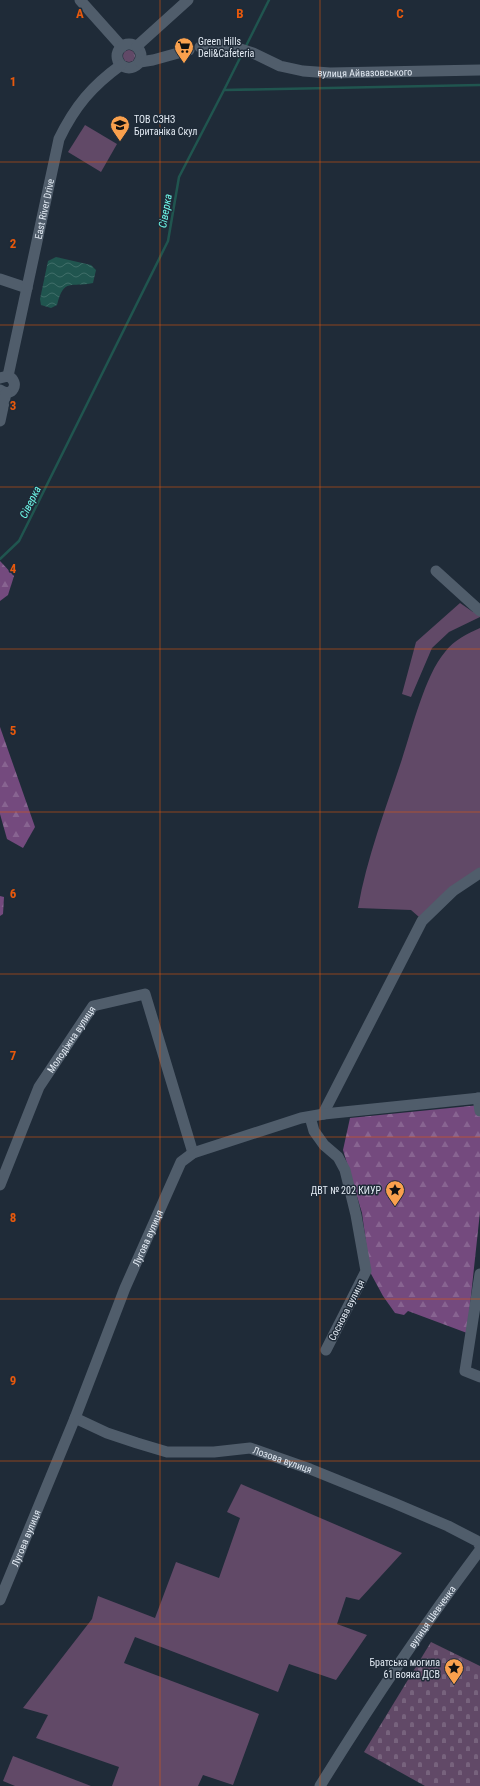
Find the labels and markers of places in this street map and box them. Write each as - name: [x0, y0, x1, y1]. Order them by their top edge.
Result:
- supermarket icon: Green Hills Deli&Cafeteria: [173, 36, 195, 64]
- place label: Green Hills Deli&Cafeteria: [198, 36, 255, 59]
- school or university icon: ТОВ СЗНЗ Британіка Скул: [109, 114, 131, 142]
- place label: ТОВ СЗНЗ Британіка Скул: [134, 114, 197, 137]
- place icon: ДВТ № 202 КИУР: [384, 1179, 406, 1207]
- place label: ДВТ № 202 КИУР: [311, 1185, 381, 1196]
- place label: Братська могила 61 вояка ДСВ: [370, 1657, 440, 1680]
- place icon: Братська могила 61 вояка ДСВ: [443, 1657, 465, 1685]

